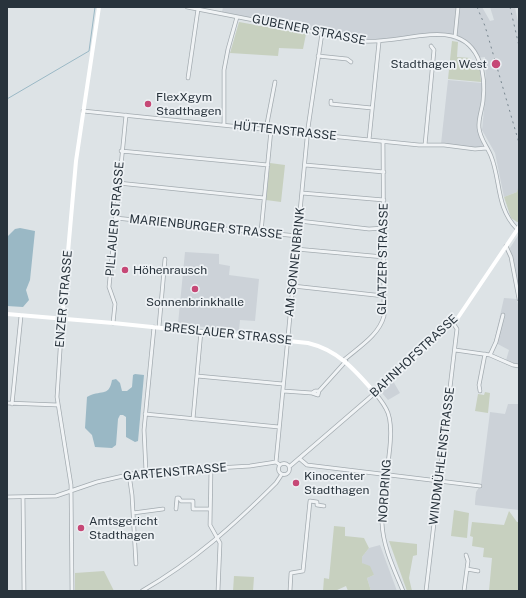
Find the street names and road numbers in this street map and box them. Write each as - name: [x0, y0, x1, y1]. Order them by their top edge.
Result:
- street label: GUBENER STRASSE: [251, 12, 367, 48]
- street label: HÜTTENSTRASSE: [233, 118, 337, 144]
- street label: PILLAUER STRASSE: [103, 161, 127, 277]
- street label: GLATZER STRASSE: [375, 203, 391, 315]
- street label: AM SONNENBRINK: [282, 206, 308, 318]
- street label: MARIENBURGER STRASSE: [129, 212, 283, 242]
- street label: ENZER STRASSE: [53, 250, 75, 348]
- street label: BAHNHOFSTRASSE: [367, 312, 461, 400]
- street label: BRESLAUER STRASSE: [163, 320, 293, 348]
- street label: WINDMÜHLENSTRASSE: [426, 386, 458, 526]
- street label: NORDRING: [376, 459, 394, 523]
- street label: GARTENSTRASSE: [123, 460, 227, 484]

